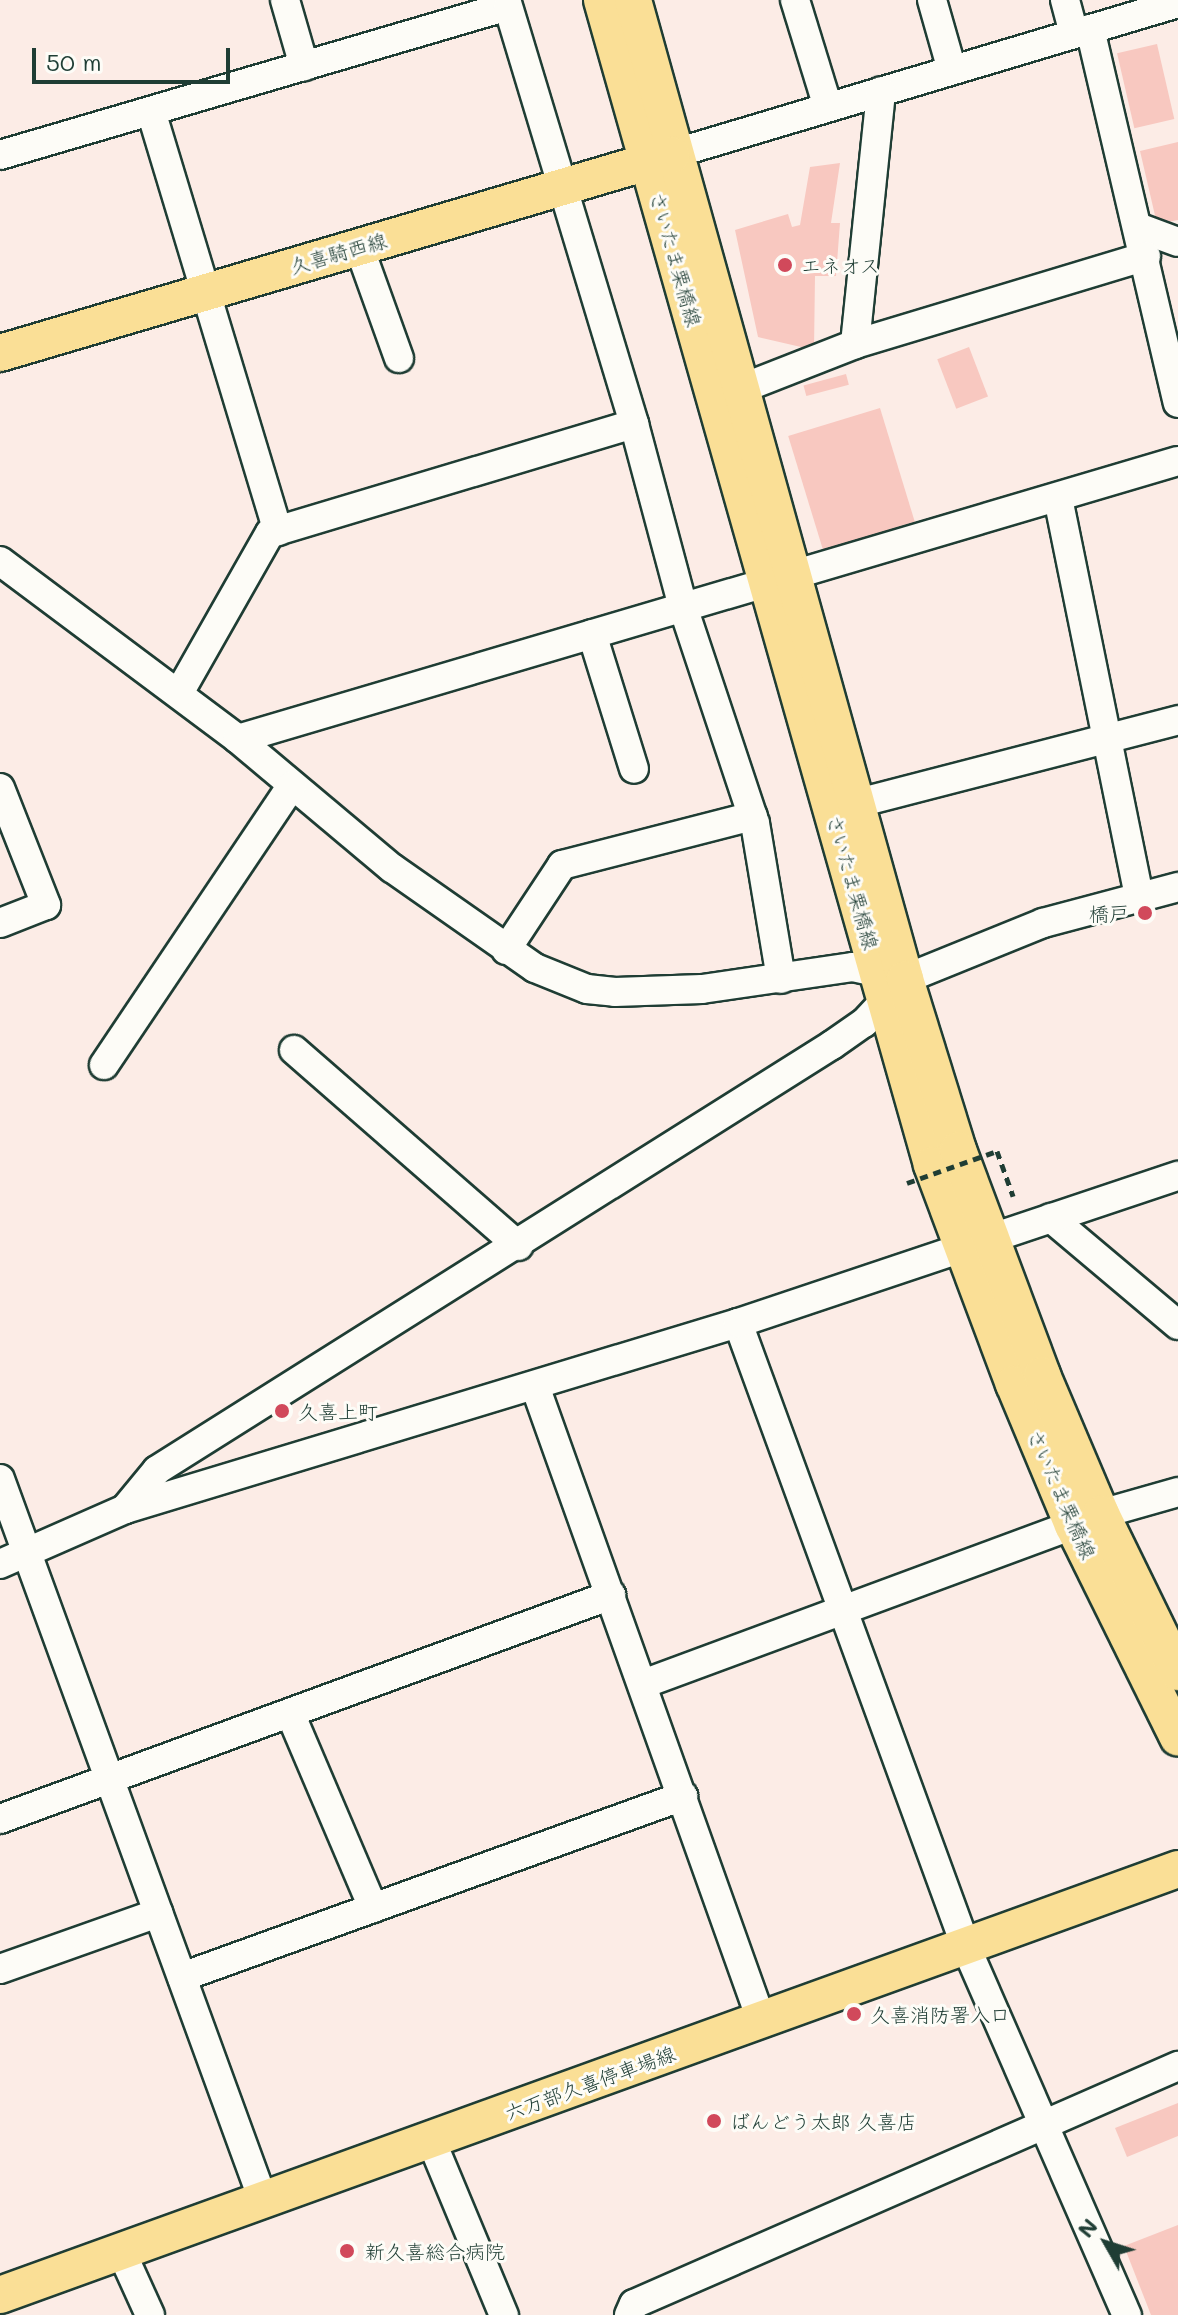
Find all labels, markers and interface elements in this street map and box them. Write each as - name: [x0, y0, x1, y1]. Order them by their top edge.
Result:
- scale bar: [36, 32, 234, 82]
- text: 50 m: [46, 46, 102, 77]
- street label: さいたま栗橋線: [645, 188, 707, 330]
- street label: 久喜騎西線: [287, 228, 389, 278]
- place label: エネオス: [801, 253, 881, 277]
- marker: エネオス: [776, 256, 794, 274]
- street label: さいたま栗橋線: [822, 811, 884, 953]
- place label: 橋戸: [1089, 901, 1129, 925]
- marker: 橋戸: [1136, 904, 1154, 922]
- place label: 久喜上町: [298, 1399, 378, 1423]
- marker: 久喜上町: [273, 1402, 291, 1420]
- street label: さいたま栗橋線: [1023, 1425, 1101, 1563]
- place label: 久喜消防署入口: [870, 2002, 1010, 2026]
- marker: 久喜消防署入口: [845, 2005, 863, 2023]
- street label: 六万部久喜停車場線: [501, 2041, 679, 2125]
- place label: ばんどう太郎 久喜店: [730, 2109, 916, 2133]
- marker: ばんどう太郎 久喜店: [705, 2112, 723, 2130]
- north arrow: [1066, 2203, 1146, 2283]
- text: N: [1070, 2212, 1103, 2243]
- place label: 新久喜総合病院: [365, 2239, 505, 2263]
- marker: 新久喜総合病院: [336, 2240, 358, 2262]

